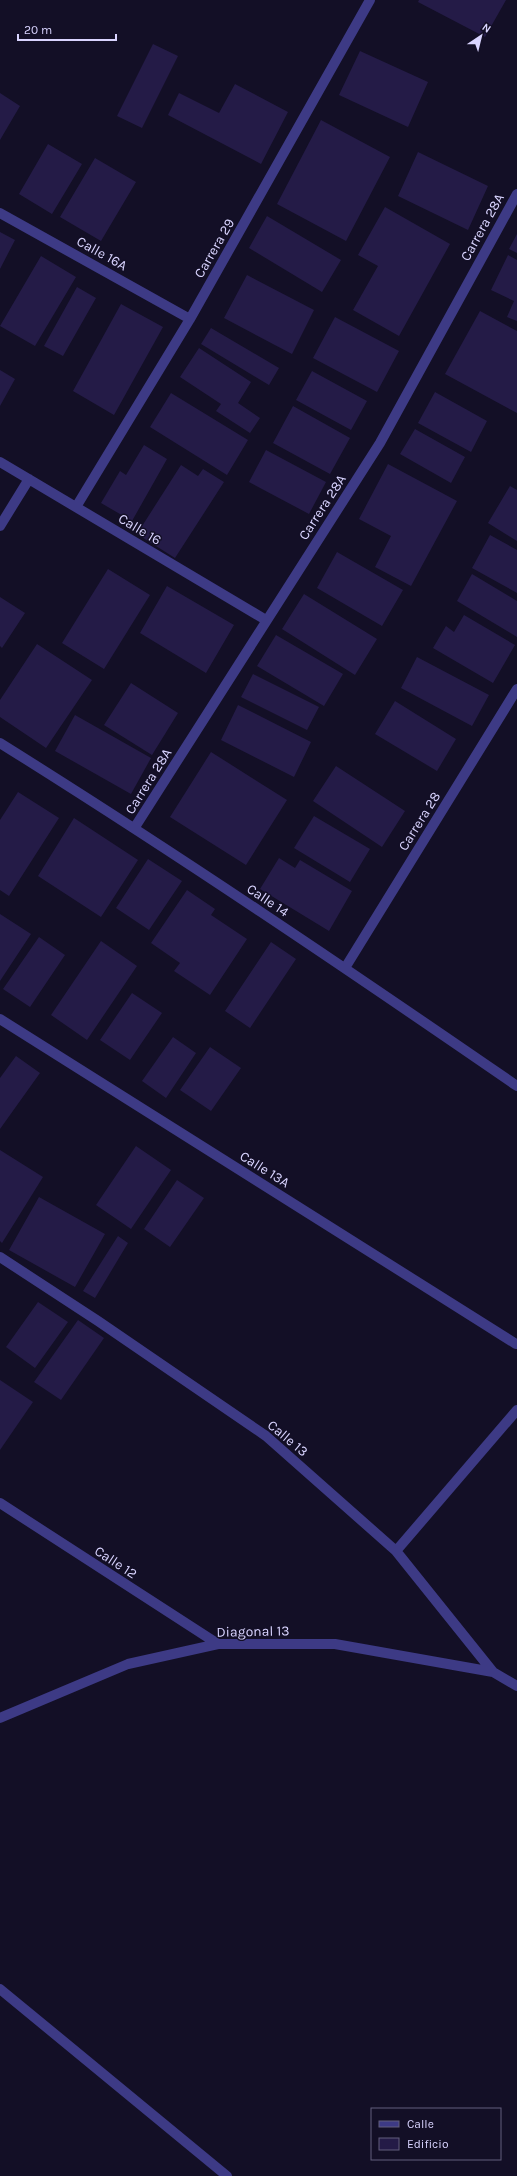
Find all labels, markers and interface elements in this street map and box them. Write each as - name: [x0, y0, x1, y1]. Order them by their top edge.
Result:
- scale bar: [18, 16, 116, 42]
- north arrow: [461, 16, 501, 56]
- text: N: [479, 21, 493, 36]
- text: 20 m: [24, 23, 52, 37]
- street label: Carrera 28A: [457, 191, 508, 264]
- street label: Carrera 29: [191, 215, 238, 281]
- street label: Calle 16A: [73, 233, 130, 274]
- street label: Carrera 28A: [295, 471, 350, 543]
- street label: Calle 16: [115, 510, 164, 549]
- street label: Carrera 28A: [121, 745, 175, 817]
- street label: Carrera 28: [395, 789, 444, 854]
- street label: Calle 14: [243, 880, 292, 921]
- street label: Calle 13A: [237, 1147, 293, 1191]
- street label: Calle 13: [264, 1417, 311, 1460]
- street label: Calle 12: [91, 1542, 140, 1582]
- street label: Diagonal 13: [216, 1622, 290, 1641]
- legend: [371, 2108, 501, 2160]
- text: Calle: [407, 2117, 434, 2131]
- text: Edificio: [407, 2137, 448, 2151]

